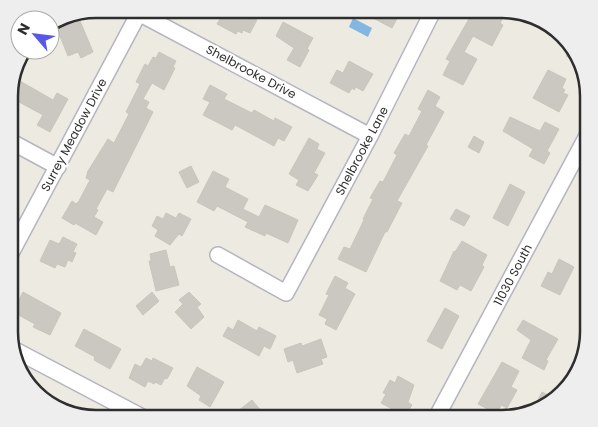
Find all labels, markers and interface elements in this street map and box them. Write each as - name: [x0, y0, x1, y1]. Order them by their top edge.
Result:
- north arrow: [10, 10, 60, 60]
- text: N: [12, 20, 35, 38]
- street label: Shelbrooke Drive: [203, 41, 299, 103]
- street label: Surrey Meadow Drive: [37, 75, 111, 194]
- street label: Shelbrooke Lane: [331, 103, 392, 198]
- street label: 11030 South: [489, 241, 536, 309]

